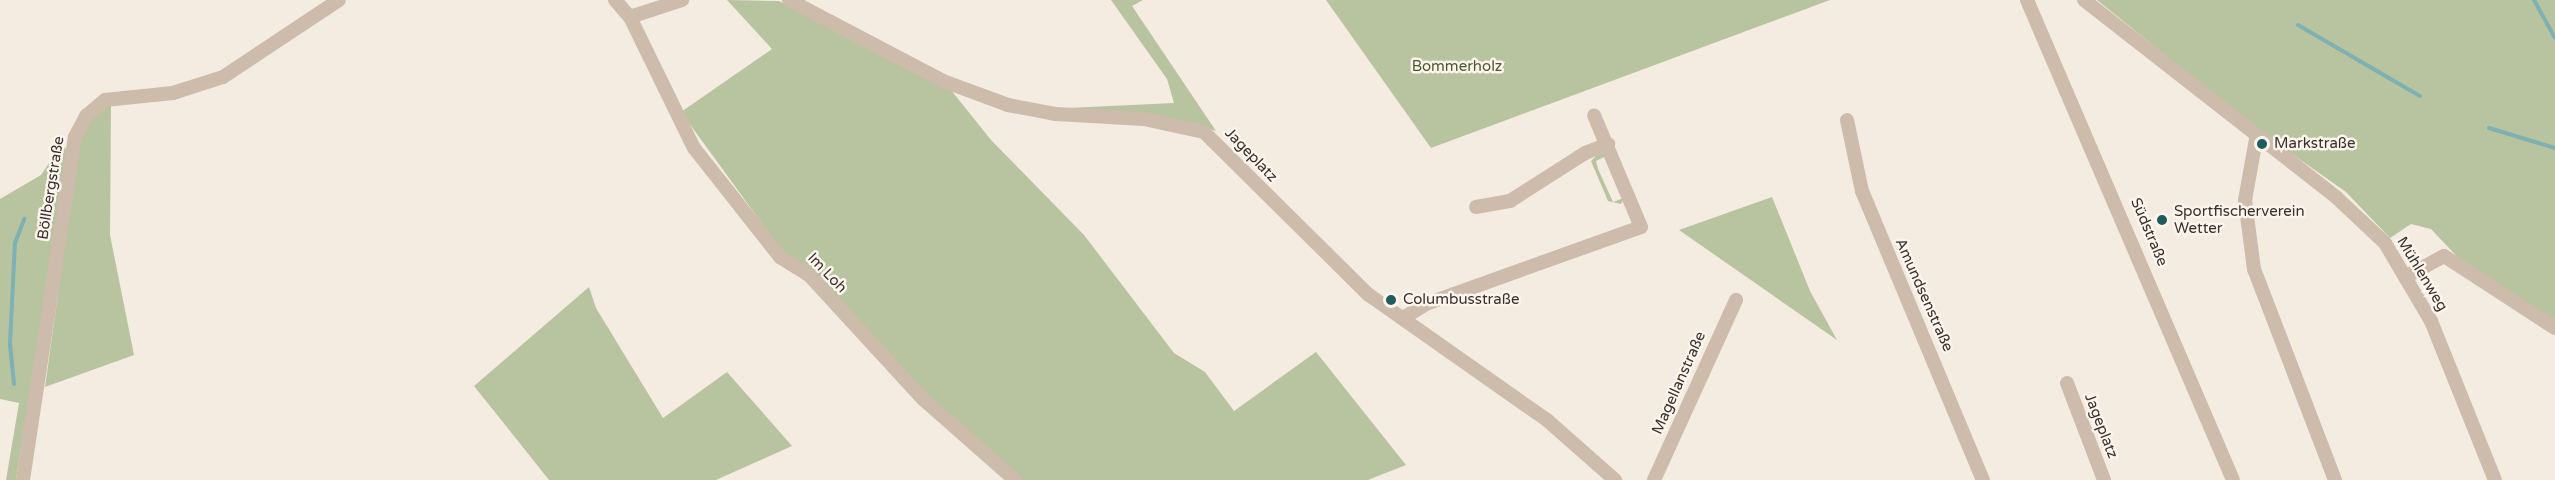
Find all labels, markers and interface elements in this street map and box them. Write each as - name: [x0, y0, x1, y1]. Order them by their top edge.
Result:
- park label: Bommerholz: [1412, 58, 1502, 76]
- street label: Jageplatz: [1221, 124, 1281, 186]
- street label: Böllbergstraße: [34, 135, 68, 241]
- place label: Markstraße: [2274, 135, 2355, 153]
- marker: Markstraße: [2255, 137, 2269, 151]
- street label: Südstraße: [2127, 195, 2171, 269]
- place label: Sportfischerverein Wetter: [2174, 202, 2305, 237]
- marker: Sportfischerverein Wetter: [2155, 213, 2169, 227]
- street label: Mühlenweg: [2393, 234, 2451, 314]
- street label: Amundsenstraße: [1891, 236, 1957, 354]
- street label: Im Loh: [804, 249, 850, 297]
- place label: Columbusstraße: [1403, 291, 1519, 309]
- marker: Columbusstraße: [1384, 293, 1398, 307]
- street label: Magellanstraße: [1648, 329, 1710, 437]
- street label: Jageplatz: [2080, 391, 2122, 461]

